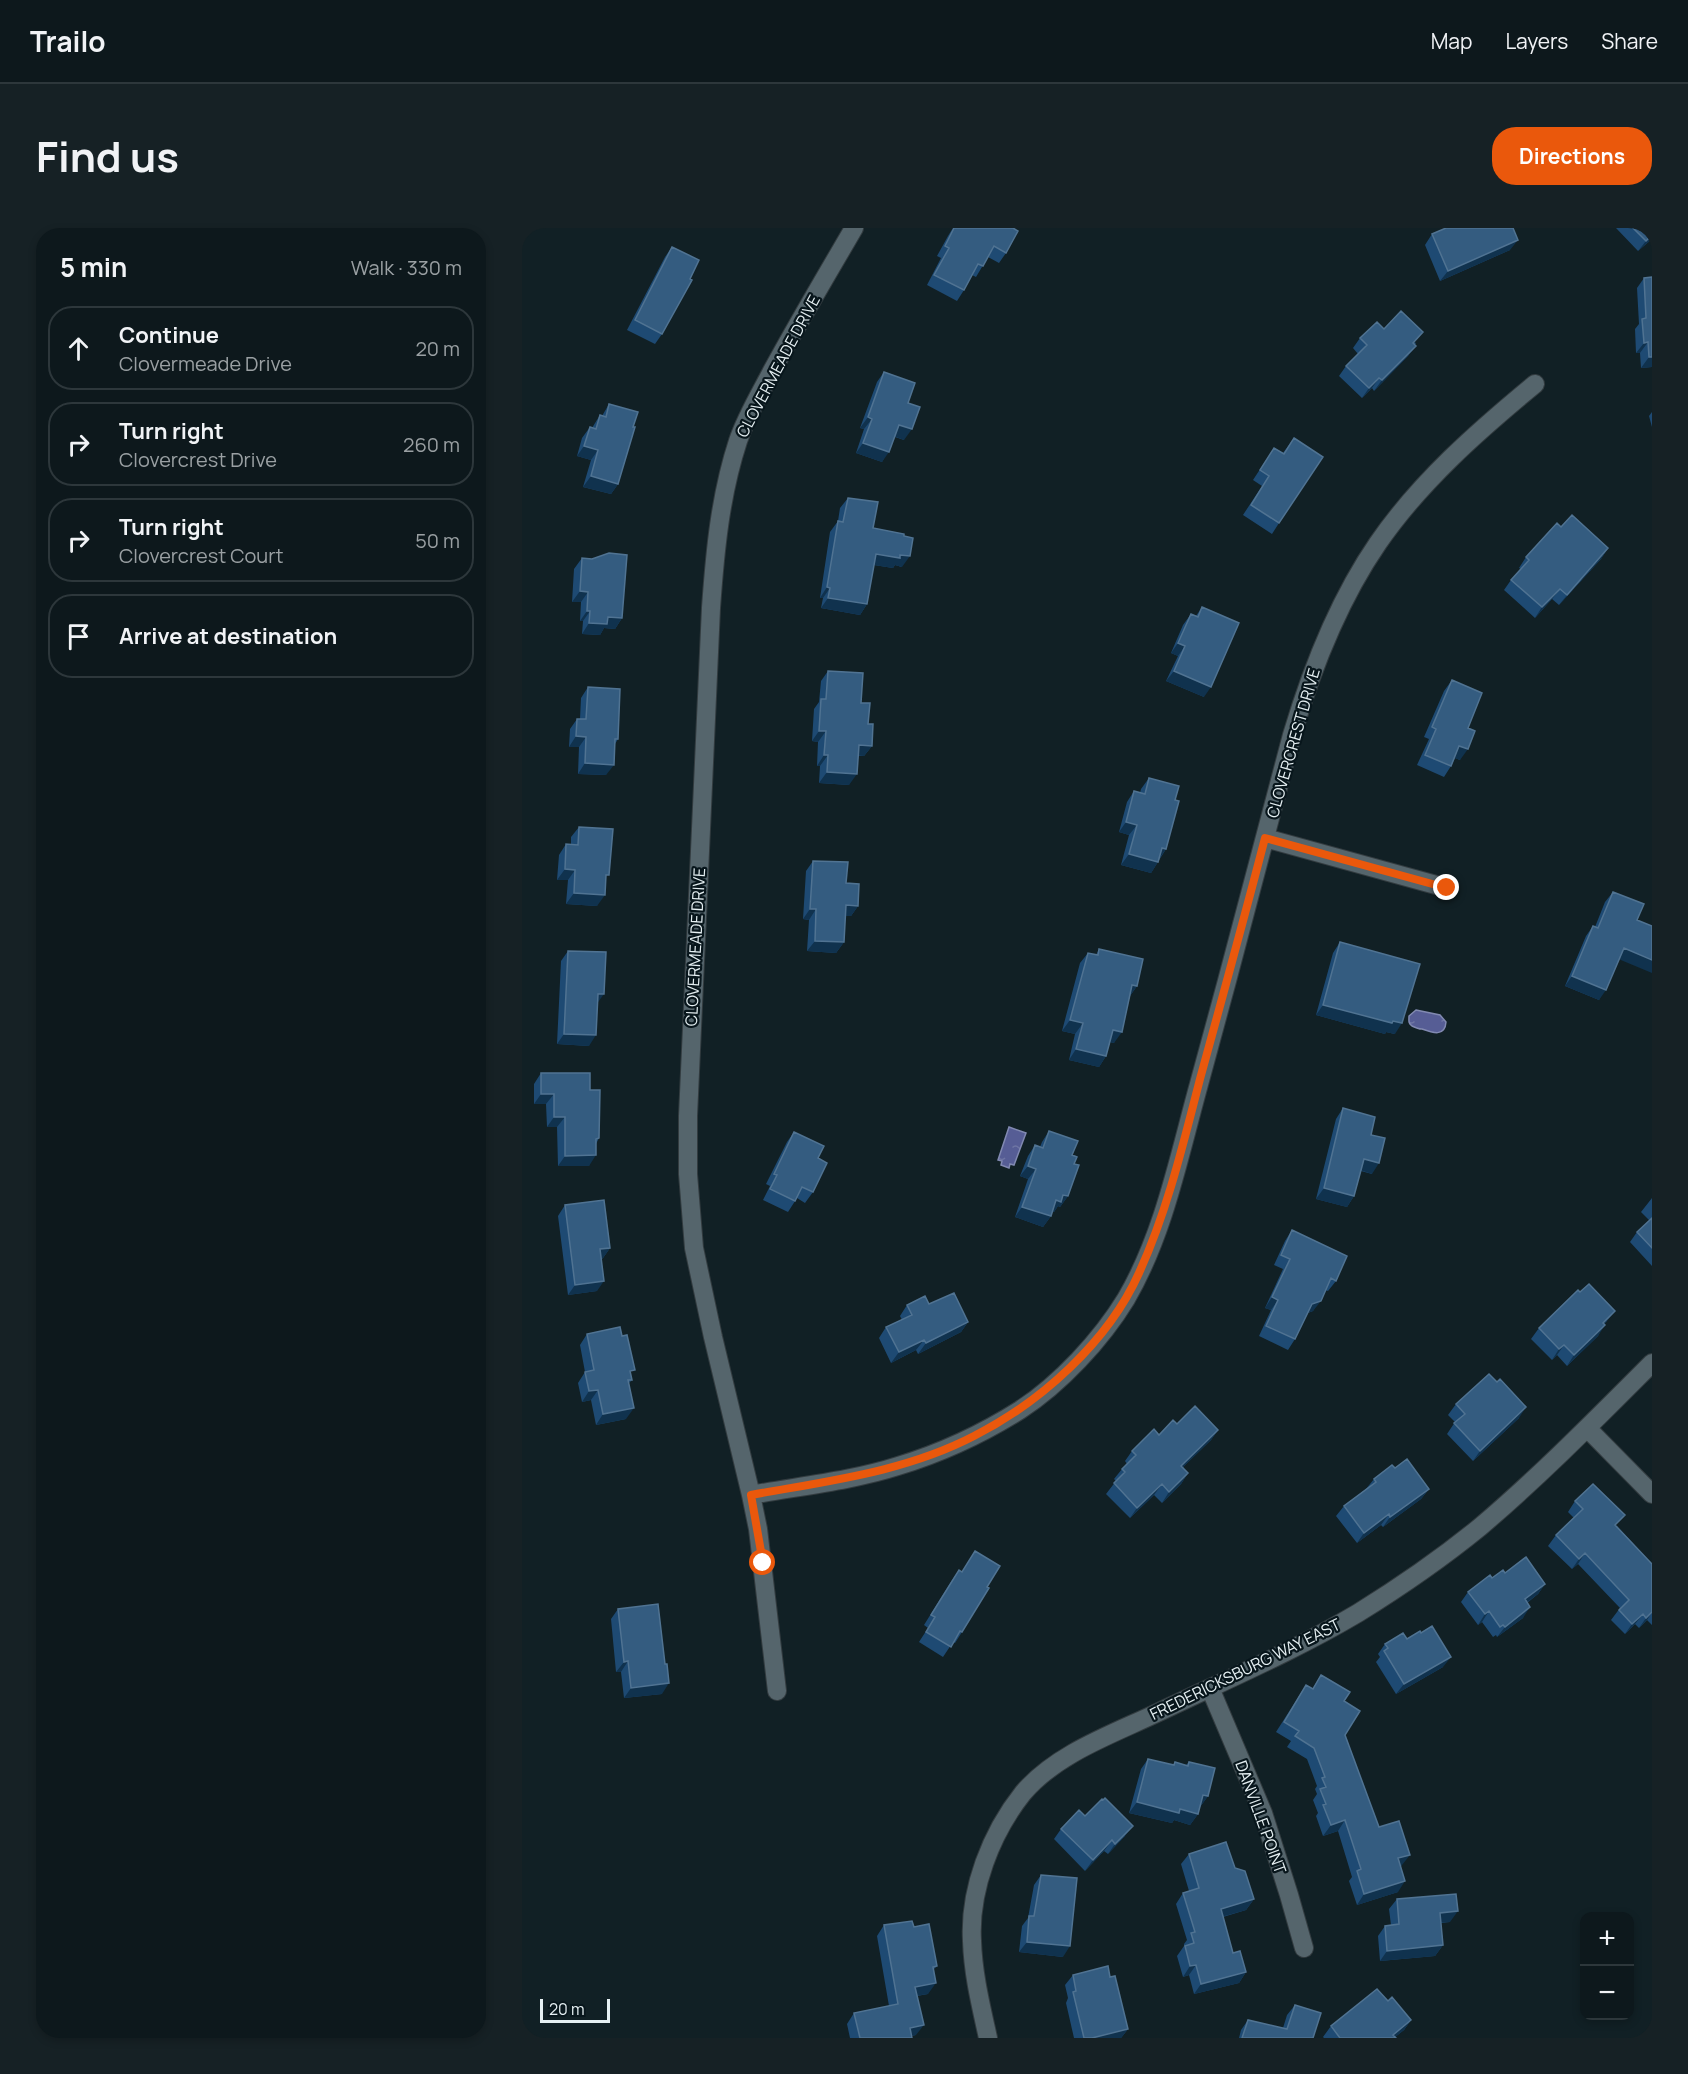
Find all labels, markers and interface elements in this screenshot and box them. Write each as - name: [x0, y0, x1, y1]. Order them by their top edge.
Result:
- text: Trailo: [30, 22, 106, 60]
- text: Map: [1431, 27, 1472, 55]
- text: Layers: [1505, 27, 1568, 55]
- text: Share: [1601, 27, 1658, 55]
- text: Find us: [36, 127, 179, 185]
- button: Directions: [1492, 127, 1652, 185]
- text: 5 min: [60, 249, 127, 285]
- text: Walk · 330 m: [351, 254, 462, 281]
- street label: CLOVERMEADE DRIVE: [731, 291, 825, 441]
- text: Continue: [119, 320, 219, 350]
- icon: ahead: [62, 332, 95, 365]
- text: 20 m: [415, 335, 460, 362]
- text: Clovermeade Drive: [119, 350, 292, 377]
- text: Turn right: [119, 416, 224, 446]
- icon: right: [62, 428, 95, 461]
- text: 260 m: [403, 431, 460, 458]
- text: Clovercrest Drive: [119, 446, 277, 473]
- text: Turn right: [119, 512, 224, 542]
- icon: right: [62, 524, 95, 557]
- text: 50 m: [415, 527, 460, 554]
- text: Clovercrest Court: [119, 542, 283, 569]
- icon: arrive: [62, 620, 95, 653]
- text: Arrive at destination: [119, 621, 337, 651]
- street label: CLOVERCREST DRIVE: [1261, 666, 1325, 820]
- street label: CLOVERMEADE DRIVE: [680, 867, 710, 1027]
- route end: [1433, 874, 1459, 900]
- route start: [749, 1549, 775, 1575]
- street label: FREDERICKSBURG WAY EAST: [1146, 1613, 1344, 1725]
- street label: DANVILLE POINT: [1230, 1757, 1292, 1877]
- map controls: [1580, 1912, 1634, 2020]
- button: +: [1580, 1912, 1634, 1966]
- button: −: [1580, 1966, 1634, 2020]
- scale bar: [540, 1996, 610, 2024]
- text: 20 m: [549, 1998, 585, 2020]

